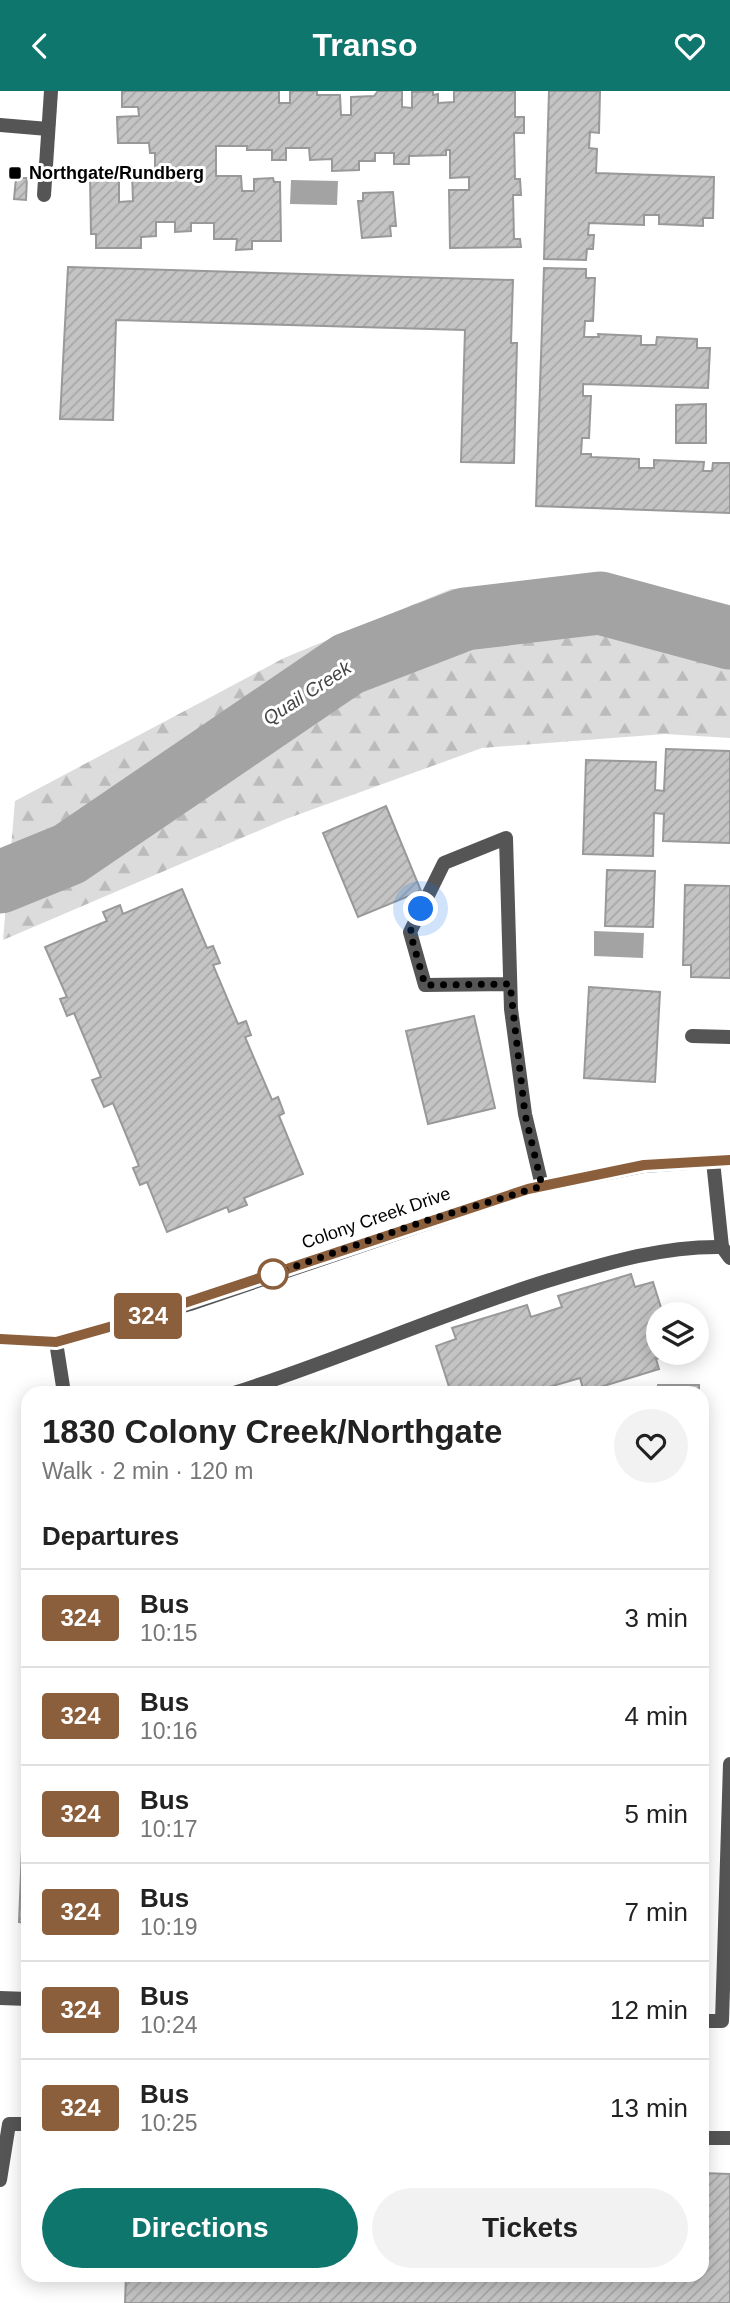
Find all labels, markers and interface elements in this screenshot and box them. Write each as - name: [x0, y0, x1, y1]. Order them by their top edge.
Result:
- icon: back: [21, 27, 59, 65]
- text: Transo: [313, 27, 417, 63]
- icon: heart: [671, 27, 709, 65]
- place label: Northgate/Rundberg: [29, 163, 204, 183]
- marker: Northgate/Rundberg: [7, 165, 23, 181]
- water label: Quail Creek: [259, 656, 356, 729]
- your location: [403, 891, 438, 926]
- street label: Colony Creek Drive: [299, 1183, 453, 1253]
- unlabelled marker: [258, 1259, 288, 1289]
- line badge: 324: [108, 1293, 188, 1339]
- text: 324: [128, 1302, 168, 1329]
- map controls: [646, 1302, 709, 1365]
- button: layers: [646, 1302, 709, 1365]
- button: heart: [614, 1409, 688, 1483]
- text: 1830 Colony Creek/Northgate: [42, 1413, 502, 1450]
- text: Walk · 2 min · 120 m: [42, 1458, 253, 1484]
- text: Departures: [42, 1521, 179, 1551]
- text: Bus: [140, 1589, 189, 1619]
- text: 3 min: [624, 1603, 688, 1633]
- text: 324: [60, 1604, 101, 1631]
- text: 10:15: [140, 1620, 198, 1646]
- text: Bus: [140, 1687, 189, 1717]
- text: 4 min: [624, 1701, 688, 1731]
- text: 324: [60, 1702, 101, 1729]
- text: 10:16: [140, 1718, 198, 1744]
- text: Bus: [140, 1785, 189, 1815]
- text: 5 min: [624, 1799, 688, 1829]
- text: 324: [60, 1800, 101, 1827]
- text: 10:17: [140, 1816, 198, 1842]
- text: Bus: [140, 1883, 189, 1913]
- text: 7 min: [624, 1897, 688, 1927]
- text: 324: [60, 1898, 101, 1925]
- text: 10:19: [140, 1914, 198, 1940]
- text: Bus: [140, 1981, 189, 2011]
- text: 12 min: [610, 1995, 688, 2025]
- text: 324: [60, 1996, 101, 2023]
- text: 10:24: [140, 2012, 198, 2038]
- text: Bus: [140, 2079, 189, 2109]
- text: 13 min: [610, 2093, 688, 2123]
- text: 324: [60, 2094, 101, 2121]
- text: 10:25: [140, 2110, 198, 2136]
- button: Directions: [42, 2188, 358, 2268]
- button: Tickets: [372, 2188, 688, 2268]

